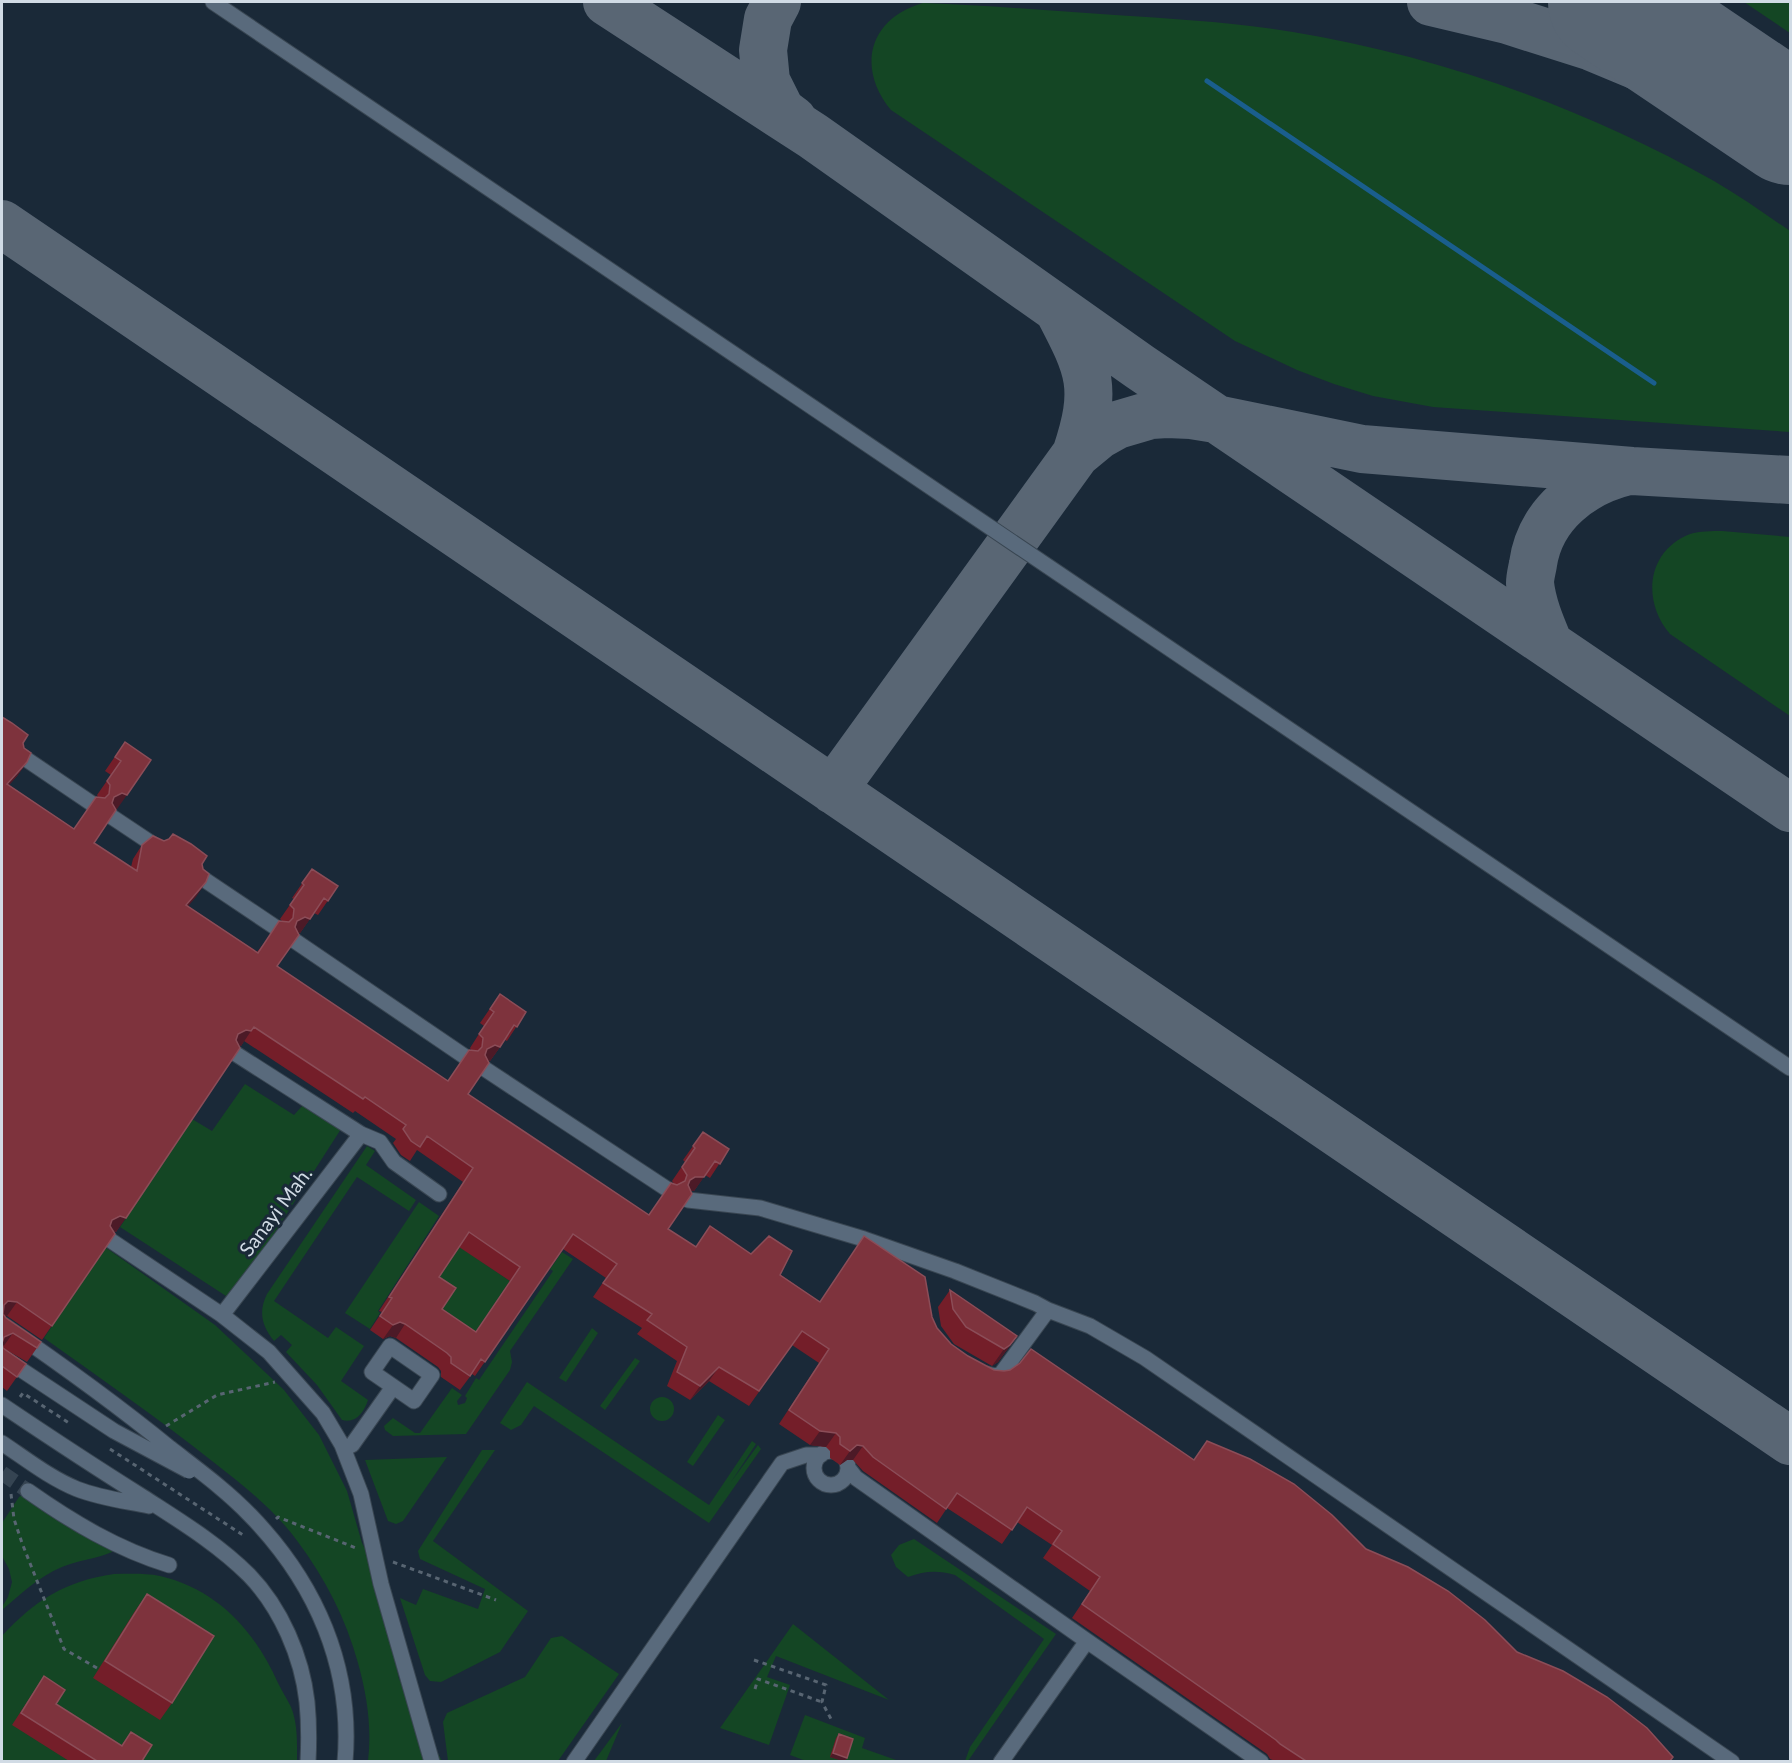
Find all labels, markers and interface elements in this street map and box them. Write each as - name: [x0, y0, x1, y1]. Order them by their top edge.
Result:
- street label: Sanayi Mah.: [234, 1162, 316, 1260]

